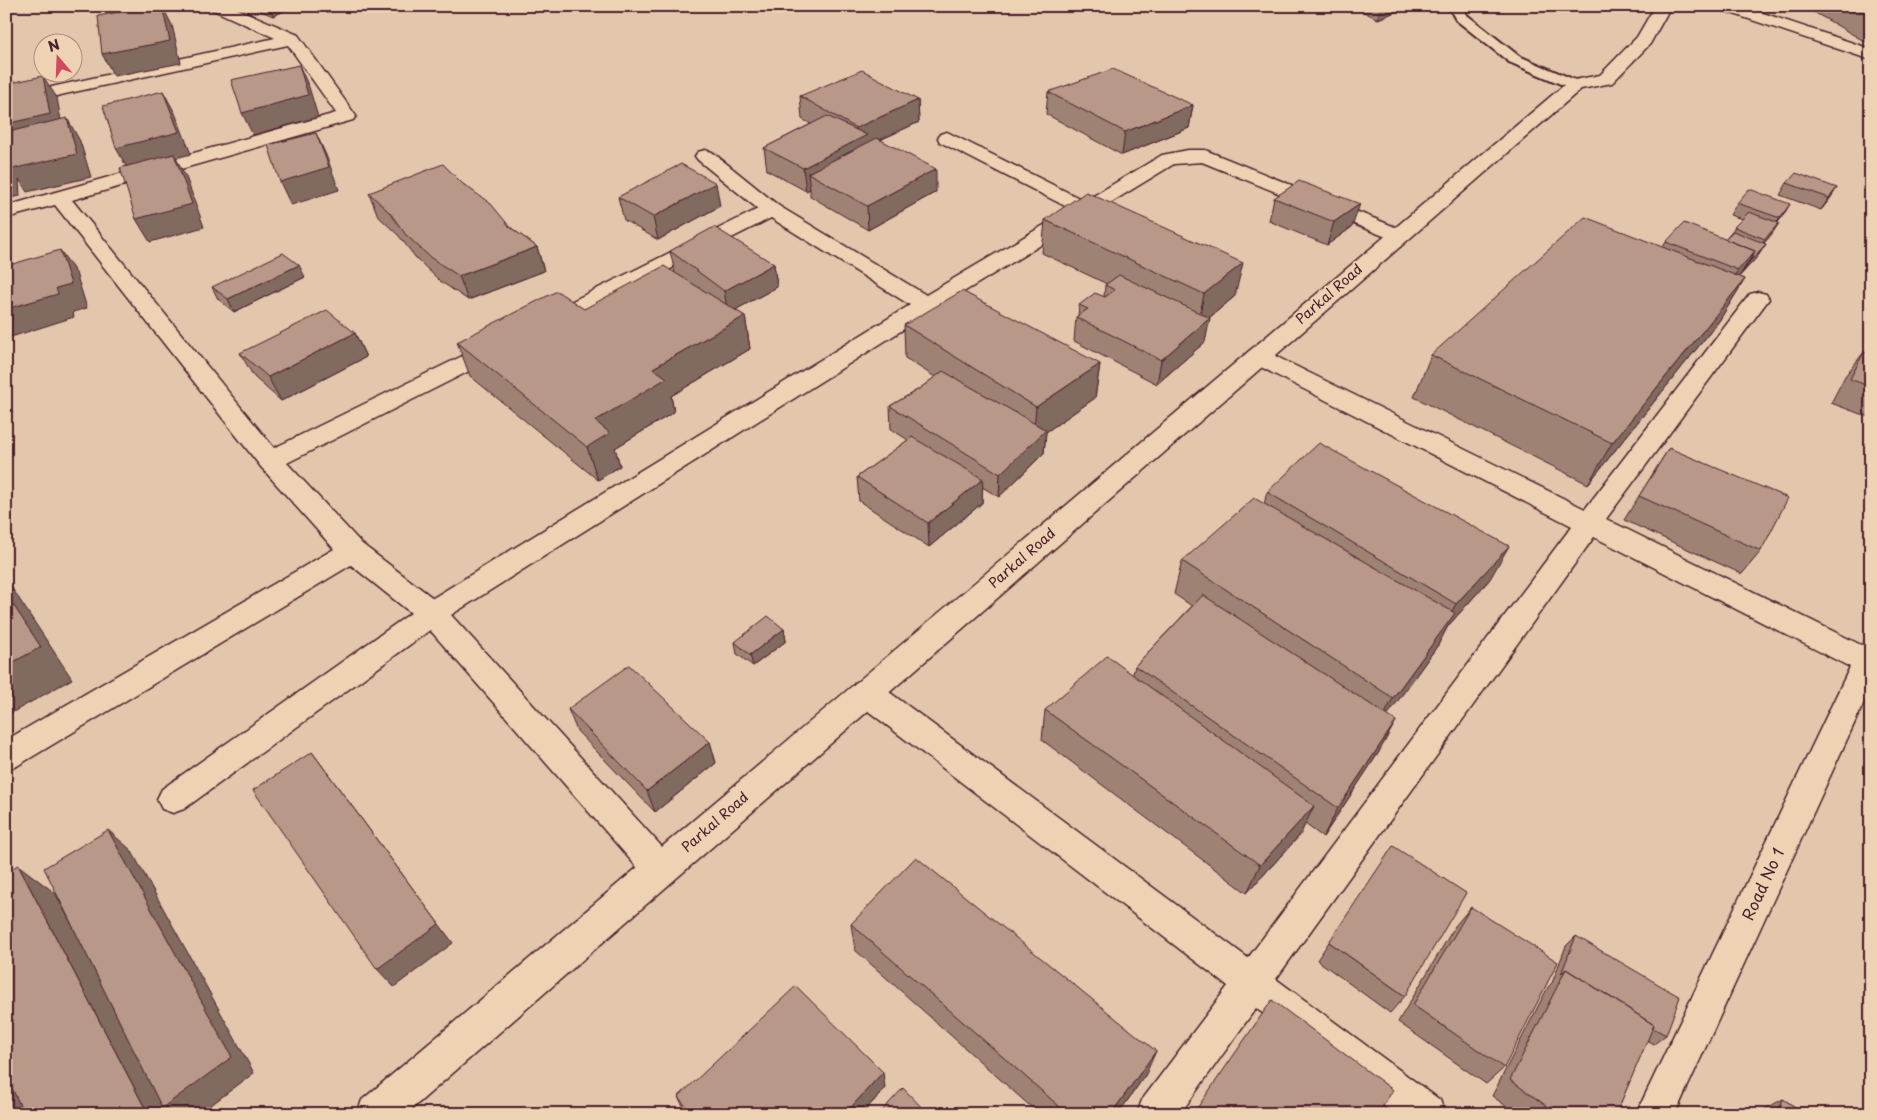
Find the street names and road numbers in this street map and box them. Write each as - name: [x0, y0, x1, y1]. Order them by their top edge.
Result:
- street label: Parkal Road: [1291, 259, 1367, 329]
- street label: Parkal Road: [984, 523, 1060, 593]
- street label: Parkal Road: [677, 787, 753, 857]
- street label: Road No 1: [1735, 843, 1789, 924]

